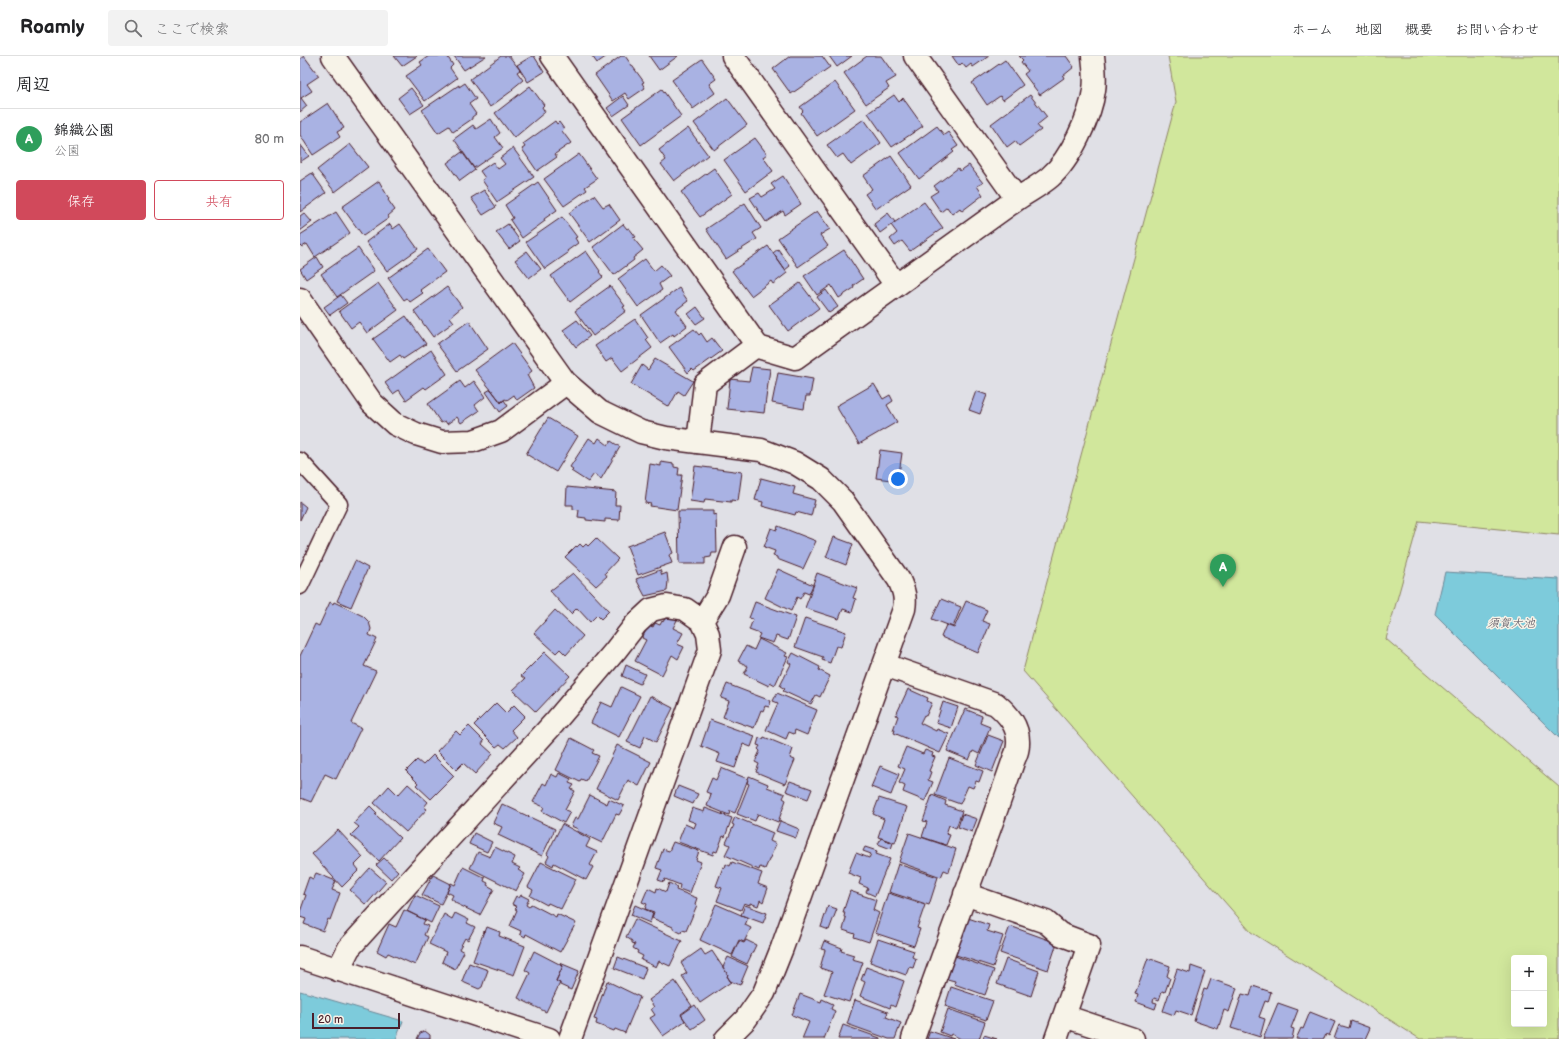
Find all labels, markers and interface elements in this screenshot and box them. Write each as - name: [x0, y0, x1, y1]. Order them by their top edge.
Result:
- search box: [108, 10, 388, 46]
- text: Roamly: [20, 16, 84, 39]
- icon: search: [122, 17, 144, 39]
- text: ここで検索: [154, 20, 229, 39]
- text: ホーム: [1292, 21, 1333, 38]
- text: 地図: [1355, 21, 1383, 38]
- text: 概要: [1405, 21, 1433, 38]
- text: お問い合わせ: [1455, 21, 1539, 38]
- text: 周辺: [16, 75, 50, 95]
- text: 錦織公園: [54, 121, 114, 140]
- text: A: [25, 131, 33, 147]
- text: 80 m: [255, 131, 284, 147]
- text: 公園: [54, 143, 80, 159]
- button: 保存: [16, 180, 146, 220]
- button: 共有: [154, 180, 284, 220]
- your location: [888, 469, 908, 489]
- pin: A: [1210, 554, 1236, 587]
- water label: 須賀大池: [1487, 616, 1536, 631]
- map controls: [1511, 955, 1547, 1027]
- button: +: [1511, 955, 1547, 991]
- button: −: [1511, 991, 1547, 1027]
- scale bar: [312, 1011, 400, 1030]
- text: 20 m: [318, 1013, 343, 1026]

